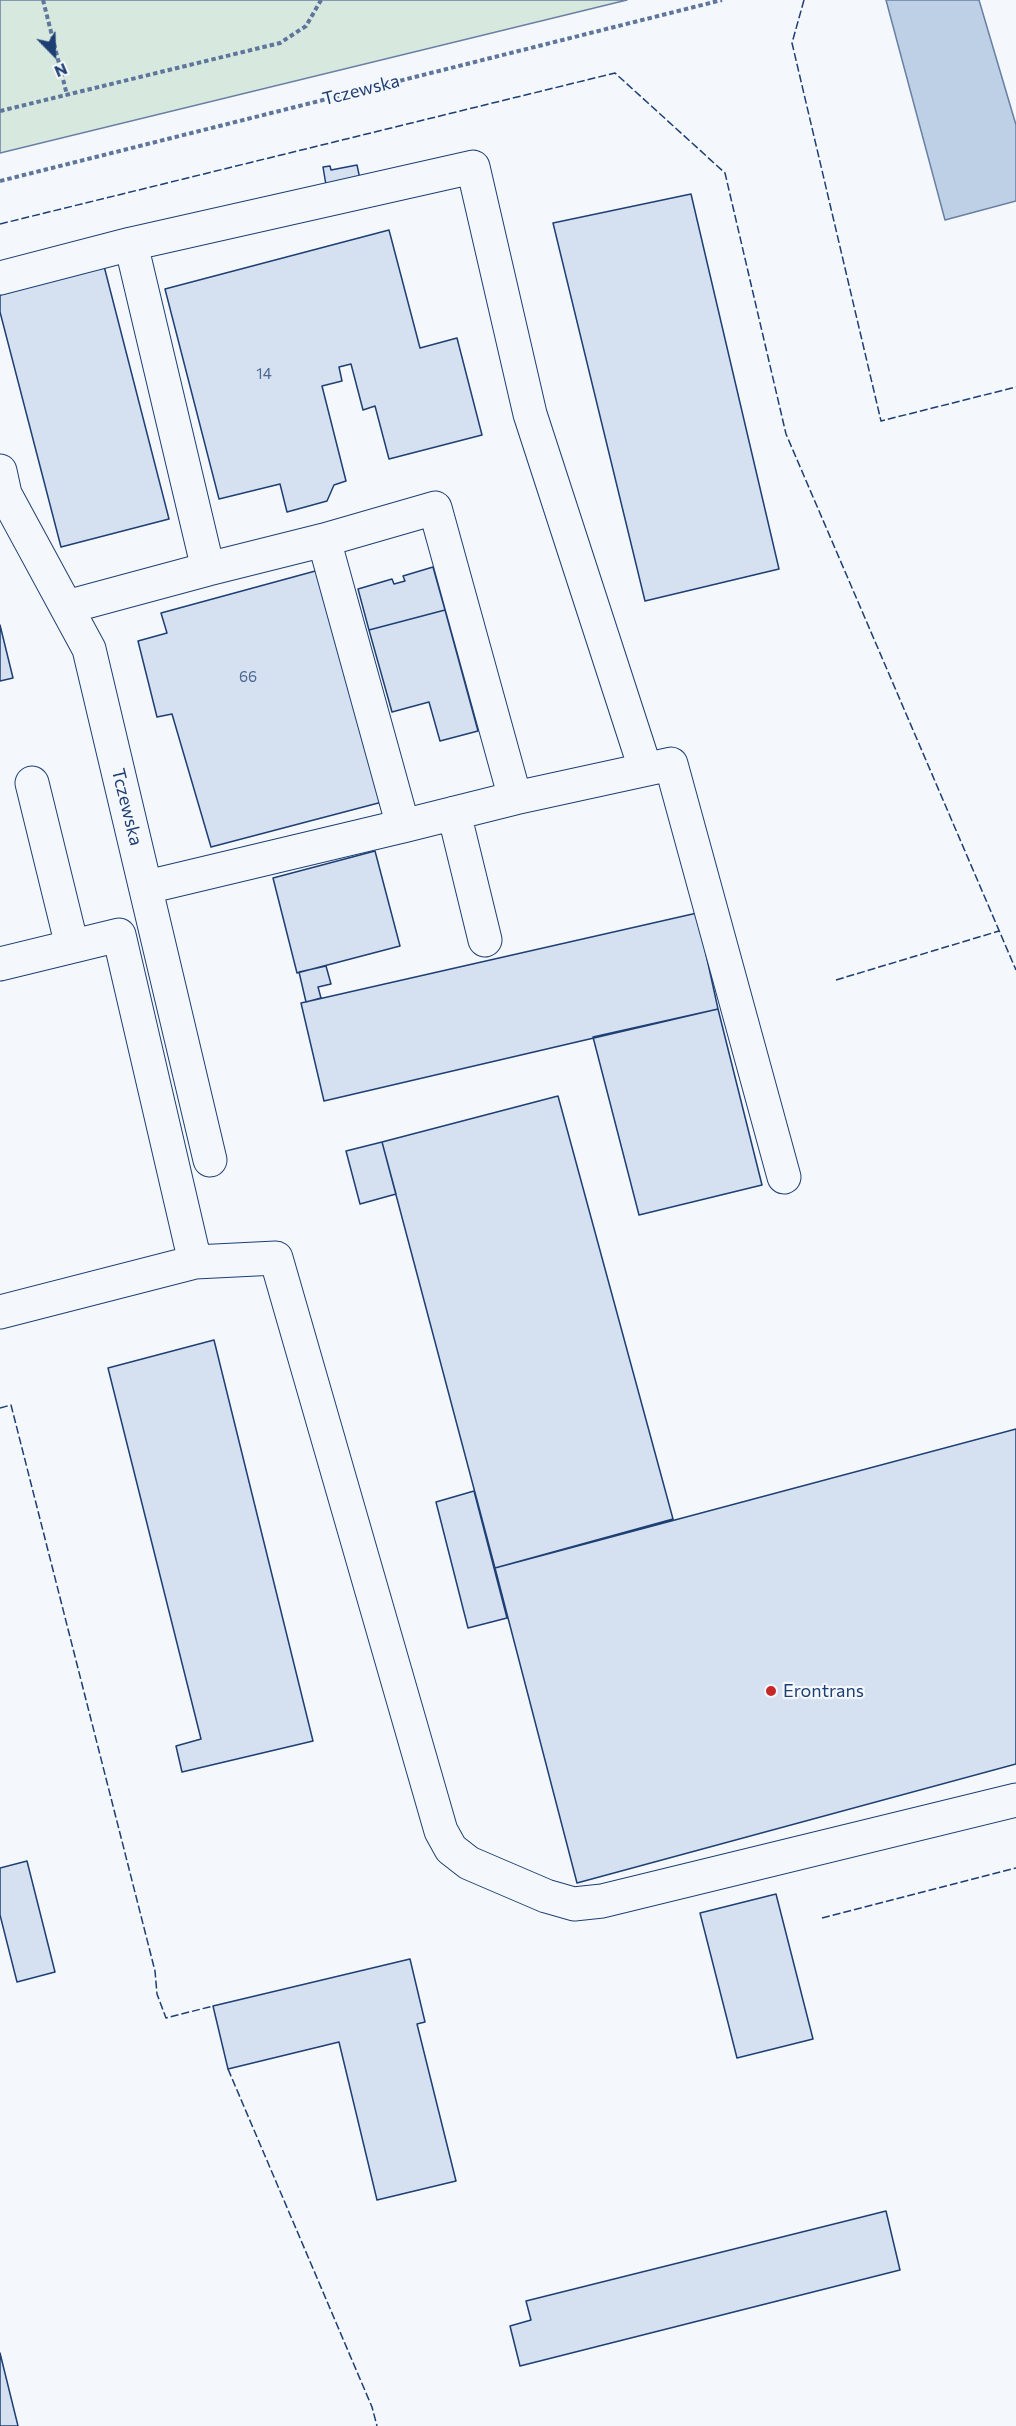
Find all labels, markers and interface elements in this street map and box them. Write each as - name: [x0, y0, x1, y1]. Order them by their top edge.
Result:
- north arrow: [24, 24, 84, 84]
- text: N: [52, 60, 70, 82]
- street label: Tczewska: [320, 70, 402, 110]
- house number: 14: [256, 365, 272, 383]
- house number: 66: [239, 668, 257, 686]
- street label: Tczewska: [107, 766, 147, 848]
- place label: Erontrans: [783, 1680, 864, 1702]
- marker: Erontrans: [764, 1684, 778, 1698]

